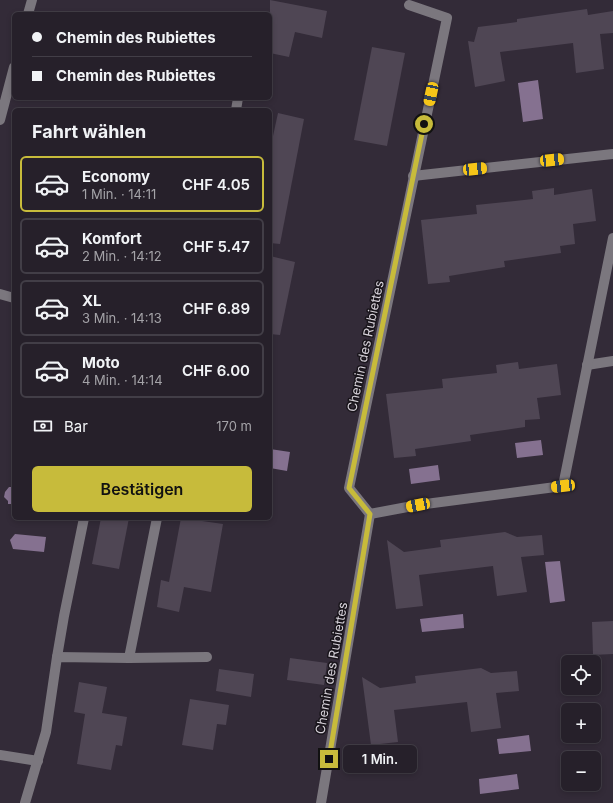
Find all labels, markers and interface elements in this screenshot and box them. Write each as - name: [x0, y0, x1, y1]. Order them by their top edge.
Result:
- text: Chemin des Rubiettes: [56, 28, 216, 47]
- text: Chemin des Rubiettes: [56, 66, 216, 85]
- car: [423, 81, 439, 107]
- route start: [415, 115, 433, 133]
- text: Fahrt wählen: [32, 121, 146, 142]
- car: [539, 153, 565, 167]
- car: [462, 162, 488, 176]
- icon: car: [34, 166, 70, 202]
- text: Economy: [82, 167, 150, 186]
- text: CHF 4.05: [182, 175, 250, 194]
- text: 1 Min. · 14:11: [82, 186, 156, 202]
- icon: car: [34, 228, 70, 264]
- text: Komfort: [82, 229, 142, 248]
- text: CHF 5.47: [183, 237, 250, 256]
- text: 2 Min. · 14:12: [82, 248, 162, 264]
- street label: Chemin des Rubiettes: [343, 279, 387, 413]
- icon: car: [34, 290, 70, 326]
- text: XL: [82, 291, 102, 310]
- text: CHF 6.89: [182, 299, 250, 318]
- text: 3 Min. · 14:13: [82, 310, 162, 326]
- icon: car: [34, 352, 70, 388]
- text: Moto: [82, 353, 120, 372]
- text: CHF 6.00: [182, 361, 250, 380]
- text: 4 Min. · 14:14: [82, 372, 163, 388]
- icon: cash: [32, 415, 54, 437]
- text: Bar: [64, 417, 88, 436]
- text: 170 m: [216, 418, 252, 434]
- button: Bestätigen: [32, 466, 252, 512]
- car: [550, 479, 576, 493]
- car: [405, 497, 431, 513]
- street label: Chemin des Rubiettes: [311, 601, 351, 735]
- map controls: [561, 655, 601, 791]
- button: locate: [561, 655, 601, 695]
- button: +: [561, 703, 601, 743]
- callout: 1 Min.: [343, 745, 417, 773]
- route end: [320, 750, 338, 768]
- text: 1 Min.: [362, 751, 398, 767]
- button: −: [561, 751, 601, 791]

